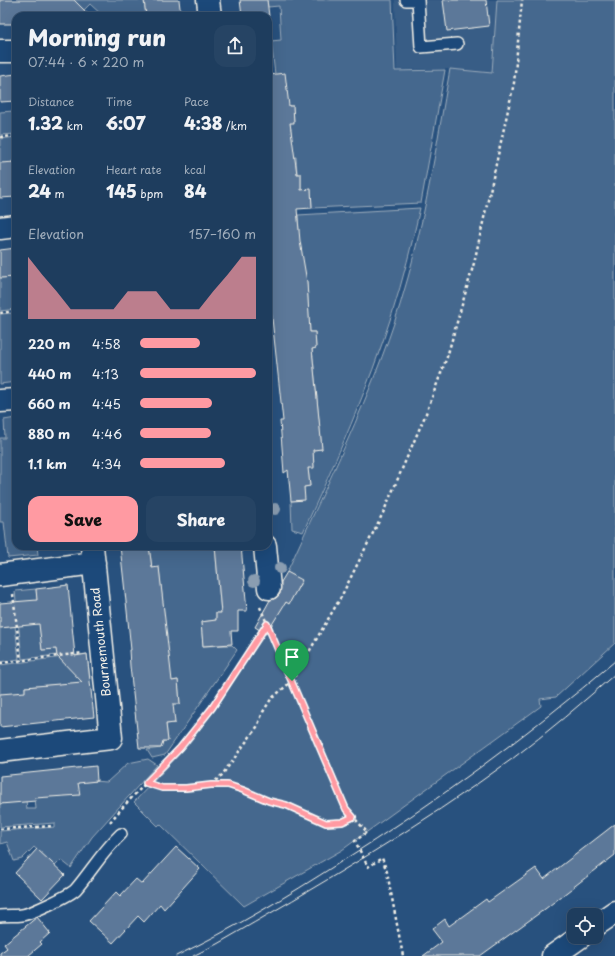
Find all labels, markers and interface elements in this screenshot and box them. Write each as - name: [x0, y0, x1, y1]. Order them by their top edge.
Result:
- text: Morning run: [28, 20, 166, 53]
- button: share: [214, 25, 256, 67]
- text: 07:44 · 6 × 220 m: [28, 52, 144, 71]
- text: Distance: [28, 93, 74, 110]
- text: Time: [106, 93, 132, 110]
- text: Pace: [184, 93, 209, 110]
- text: 1.32: [28, 110, 63, 136]
- text: 6:07: [106, 110, 145, 136]
- text: 4:38: [184, 110, 222, 136]
- text: km: [63, 117, 83, 134]
- text: /km: [222, 117, 247, 134]
- text: Elevation: [28, 161, 75, 178]
- text: Heart rate: [106, 161, 162, 178]
- text: kcal: [184, 161, 206, 178]
- text: 24: [28, 178, 51, 204]
- text: 145: [106, 178, 137, 204]
- text: 84: [184, 178, 206, 204]
- text: m: [51, 185, 65, 202]
- text: bpm: [137, 185, 163, 202]
- text: Elevation: [28, 224, 84, 243]
- text: 157–160 m: [189, 224, 256, 243]
- text: 220 m: [28, 334, 70, 353]
- text: 4:58: [92, 334, 121, 353]
- text: 440 m: [28, 364, 71, 383]
- text: 4:13: [92, 364, 119, 383]
- text: 660 m: [28, 394, 71, 413]
- text: 4:45: [92, 394, 121, 413]
- text: 880 m: [28, 424, 70, 443]
- text: 4:46: [92, 424, 122, 443]
- text: 1.1 km: [28, 454, 67, 473]
- text: 4:34: [92, 454, 122, 473]
- button: Save: [28, 496, 138, 542]
- button: Share: [146, 496, 256, 542]
- street label: Bournemouth Road: [85, 587, 115, 698]
- pin: [275, 640, 309, 681]
- icon: arrive: [281, 646, 303, 668]
- map controls: [567, 908, 603, 944]
- button: locate: [567, 908, 603, 944]

